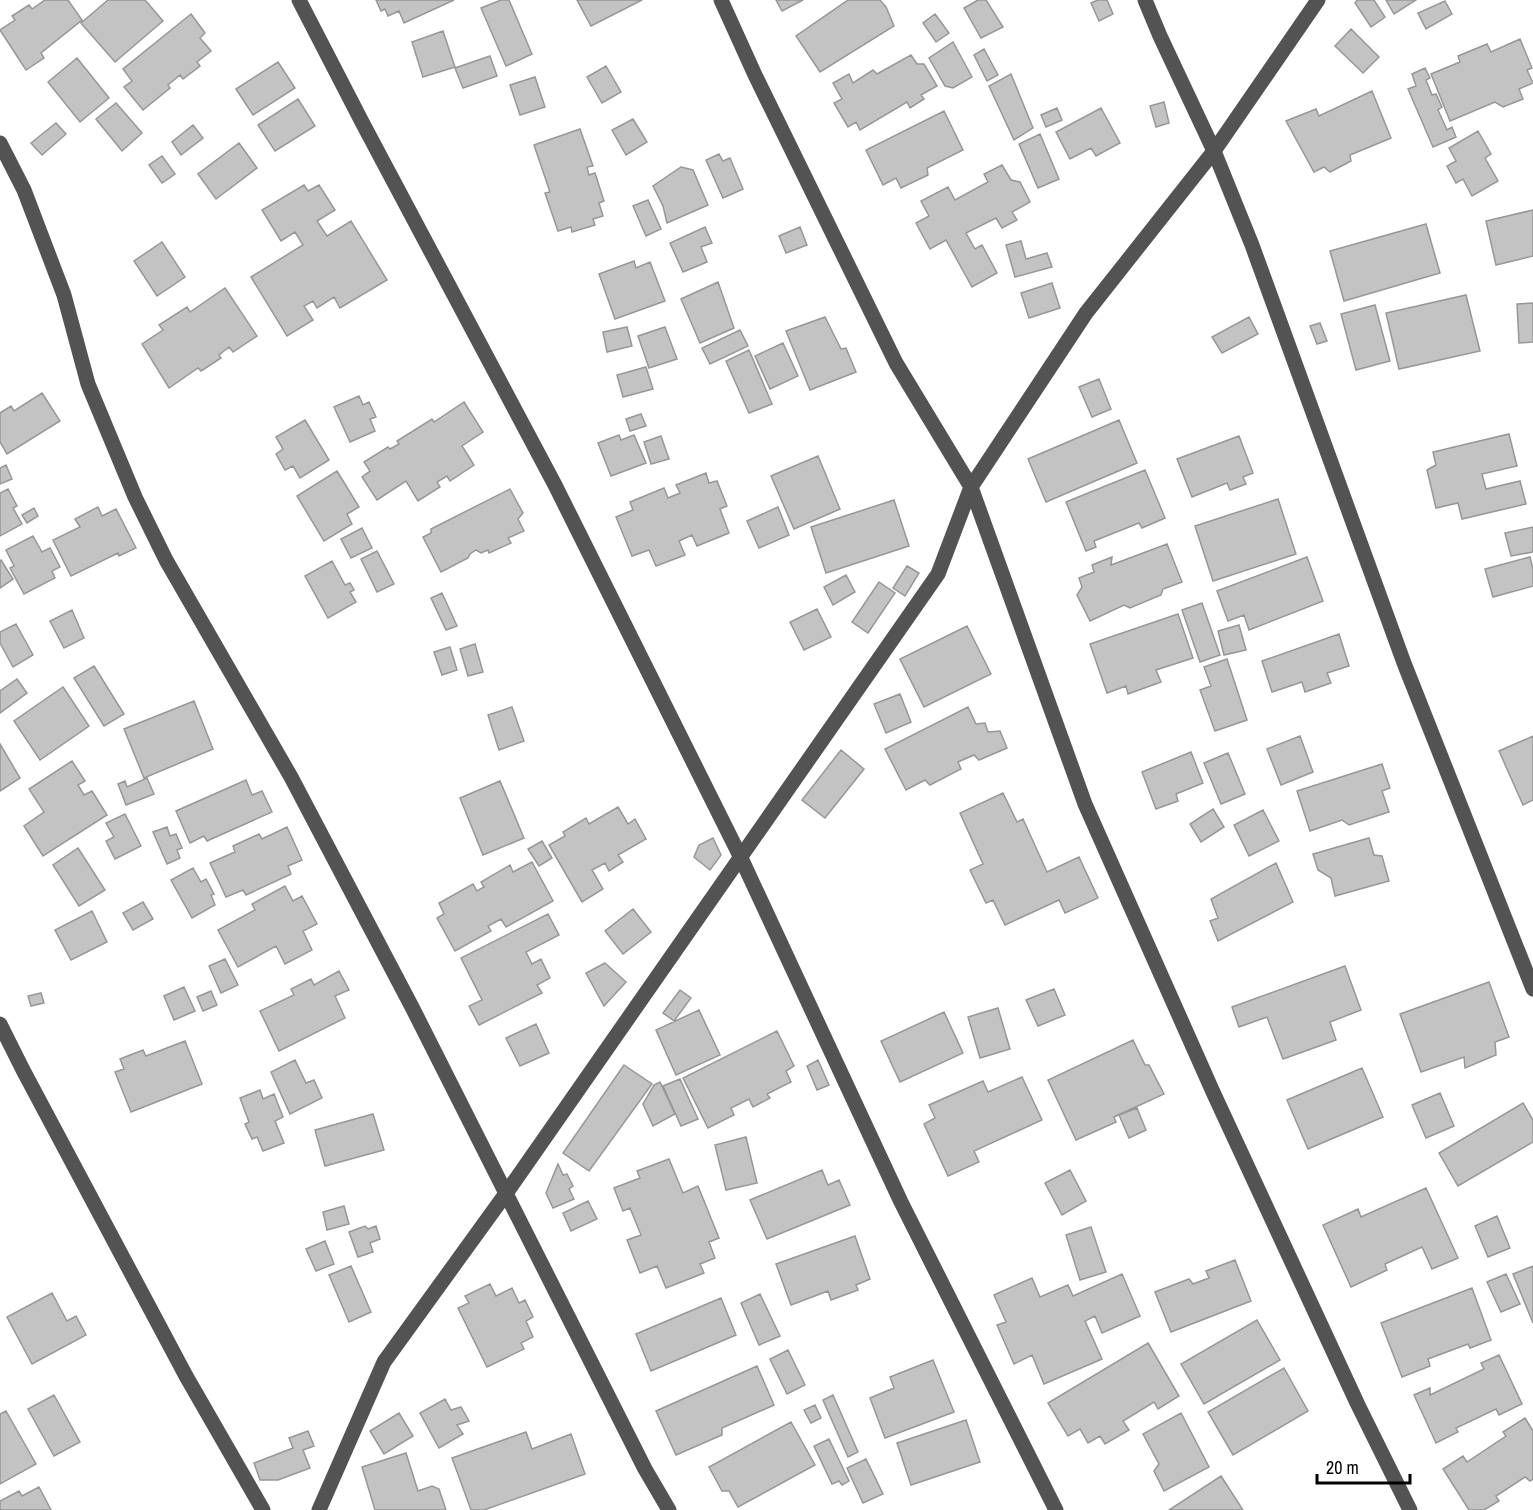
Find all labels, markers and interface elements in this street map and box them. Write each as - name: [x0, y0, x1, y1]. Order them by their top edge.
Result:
- scale bar: [1317, 1447, 1410, 1485]
- text: 20 m: [1326, 1455, 1359, 1480]

